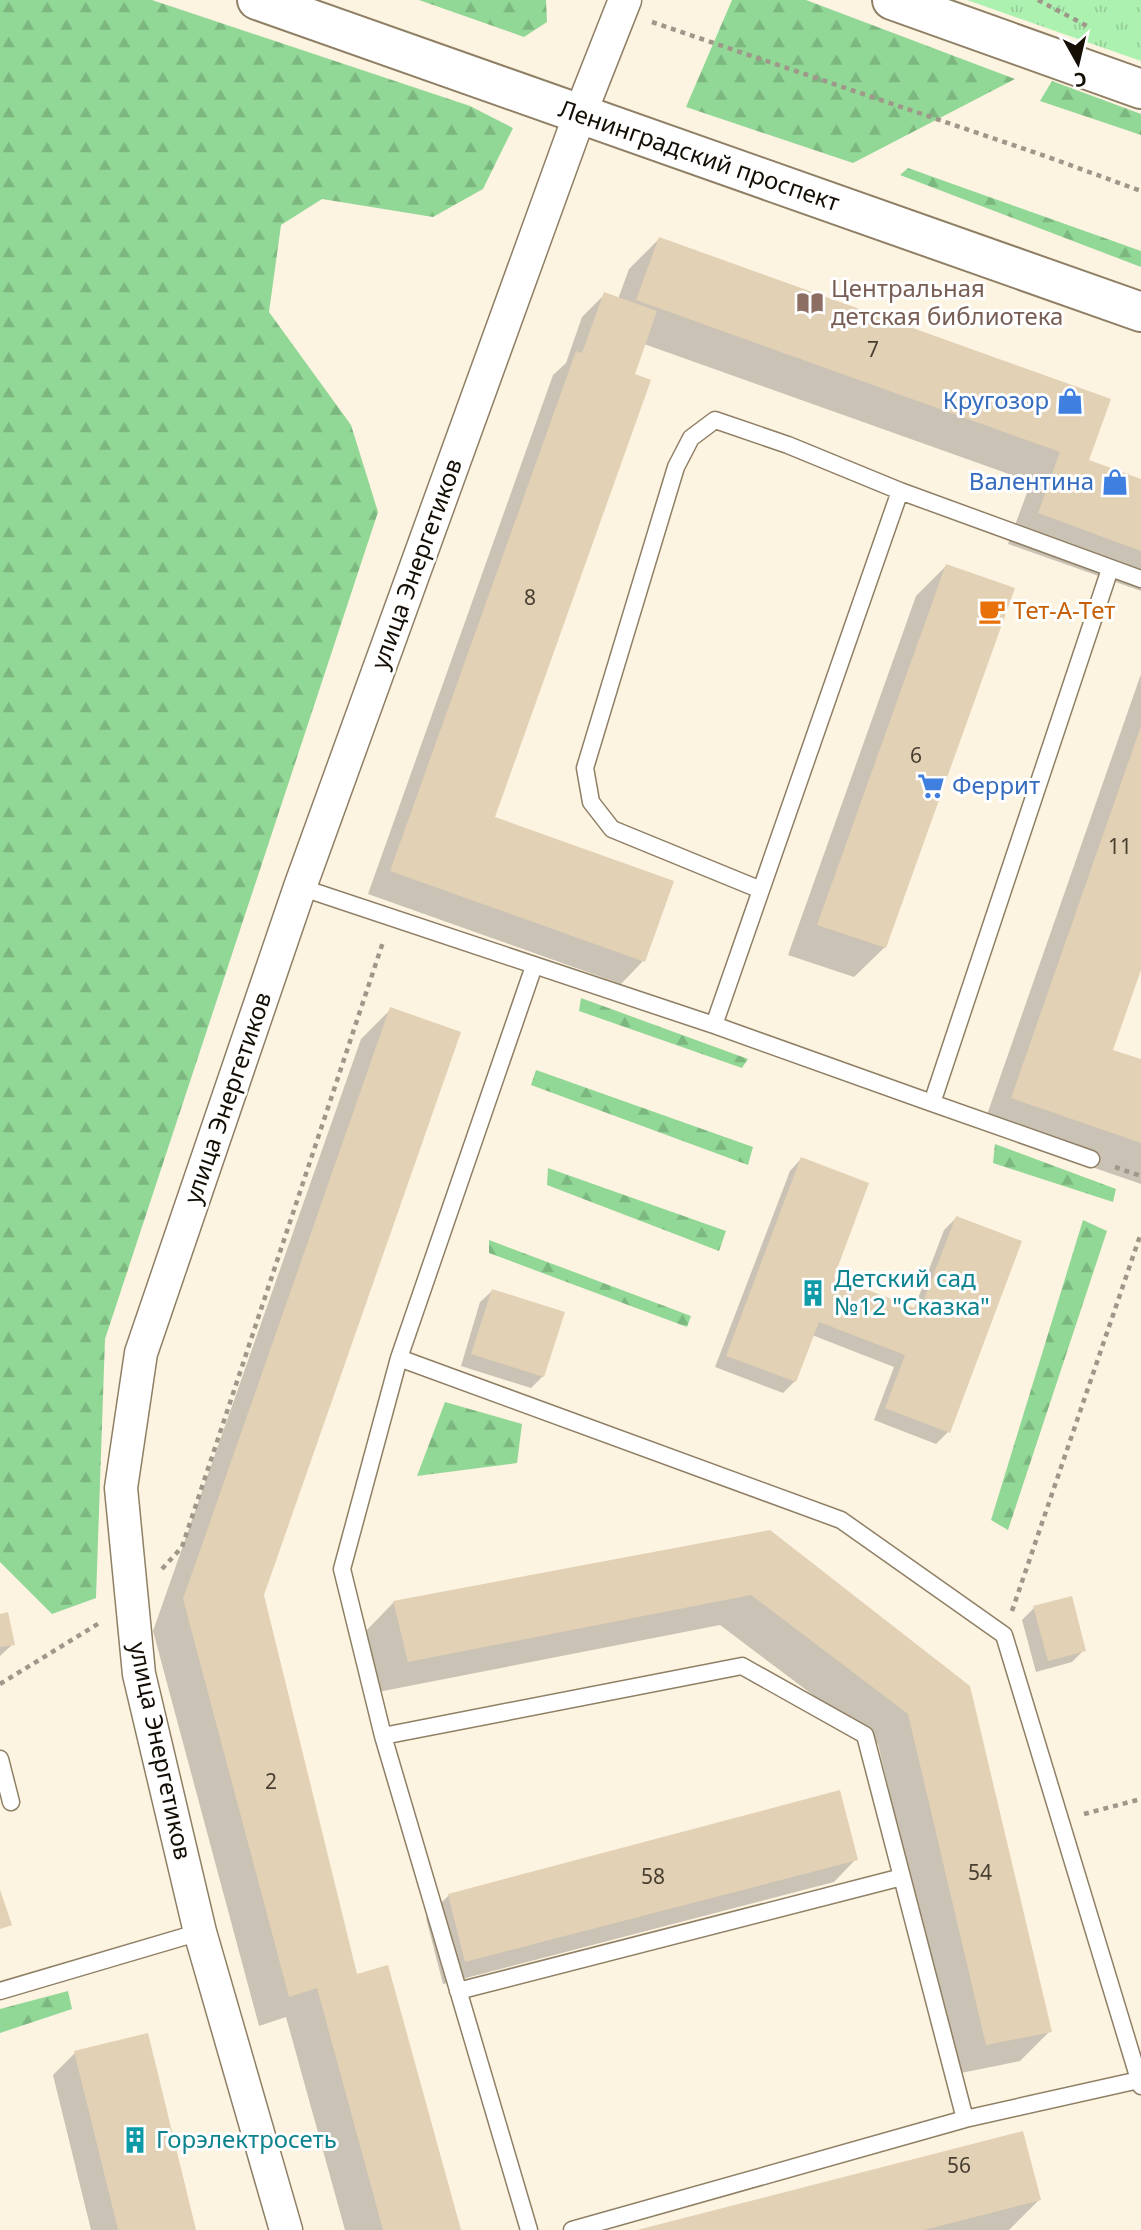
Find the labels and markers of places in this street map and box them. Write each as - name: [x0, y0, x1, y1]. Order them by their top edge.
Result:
- place label: Центральная детская библиотека: [831, 271, 1063, 332]
- library icon: Центральная детская библиотека: [795, 288, 825, 318]
- place label: Кругозор: [943, 383, 1049, 416]
- shop icon: Кругозор: [1055, 386, 1085, 416]
- place label: Валентина: [969, 464, 1094, 497]
- shop icon: Валентина: [1100, 467, 1130, 497]
- place label: Тет-А-Тет: [1013, 593, 1115, 626]
- cafe icon: Тет-А-Тет: [977, 596, 1007, 626]
- place label: Феррит: [952, 768, 1040, 801]
- supermarket icon: Феррит: [916, 771, 946, 801]
- place label: Детский сад №12 "Сказка": [834, 1261, 990, 1322]
- building icon: Детский сад №12 "Сказка": [798, 1278, 828, 1308]
- place label: Горэлектросеть: [156, 2122, 337, 2155]
- building icon: Горэлектросеть: [120, 2125, 150, 2155]

